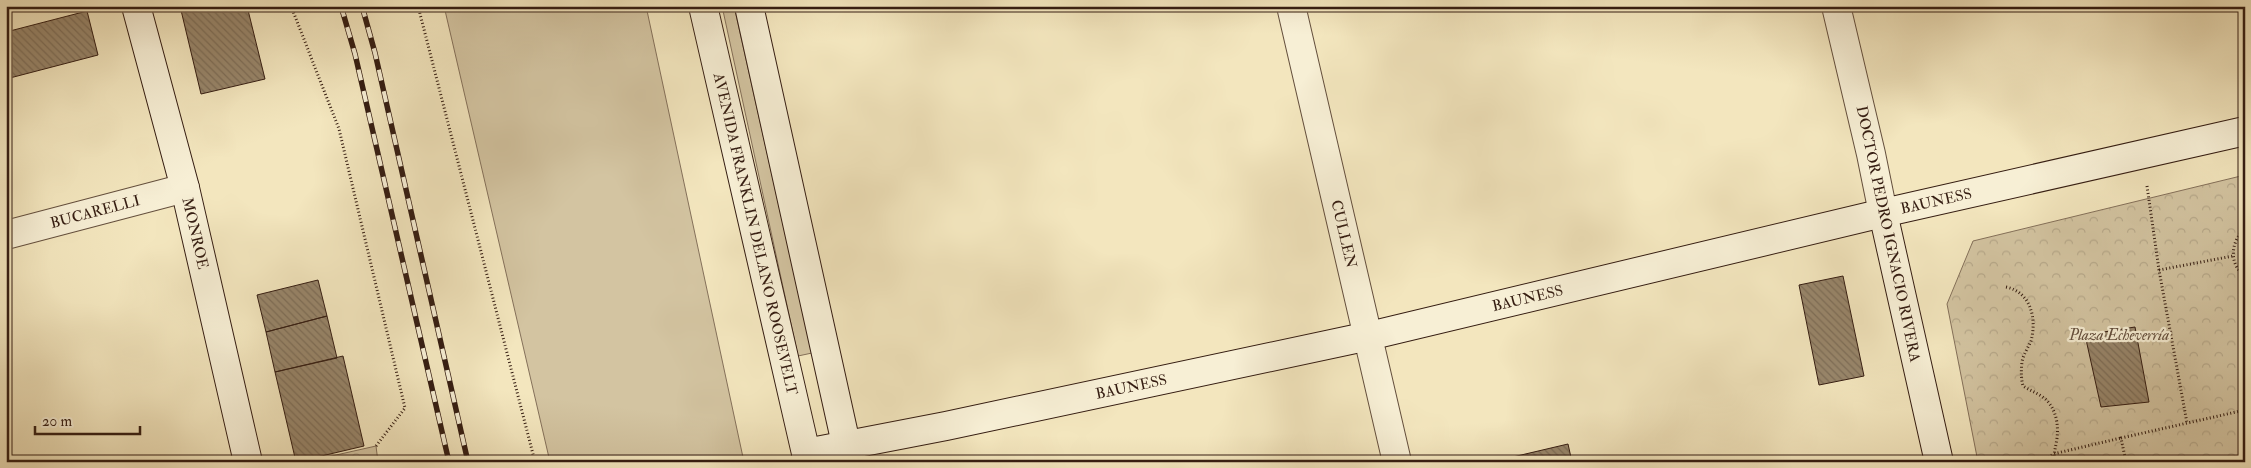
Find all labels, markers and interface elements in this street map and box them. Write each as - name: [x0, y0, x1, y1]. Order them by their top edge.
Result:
- street label: AVENIDA FRANKLIN DELANO ROOSEVELT: [709, 70, 802, 397]
- street label: DOCTOR PEDRO IGNACIO RIVERA: [1852, 104, 1925, 364]
- street label: BAUNESS: [1899, 184, 1974, 218]
- street label: BUCARELLI: [48, 191, 142, 233]
- street label: MONROE: [178, 196, 213, 271]
- street label: CULLEN: [1327, 198, 1361, 271]
- street label: BAUNESS: [1490, 280, 1565, 316]
- park label: Plaza Echeverría: [2068, 326, 2169, 345]
- street label: BAUNESS: [1094, 370, 1169, 403]
- scale bar: [35, 403, 140, 435]
- text: 20 m: [42, 412, 72, 431]

